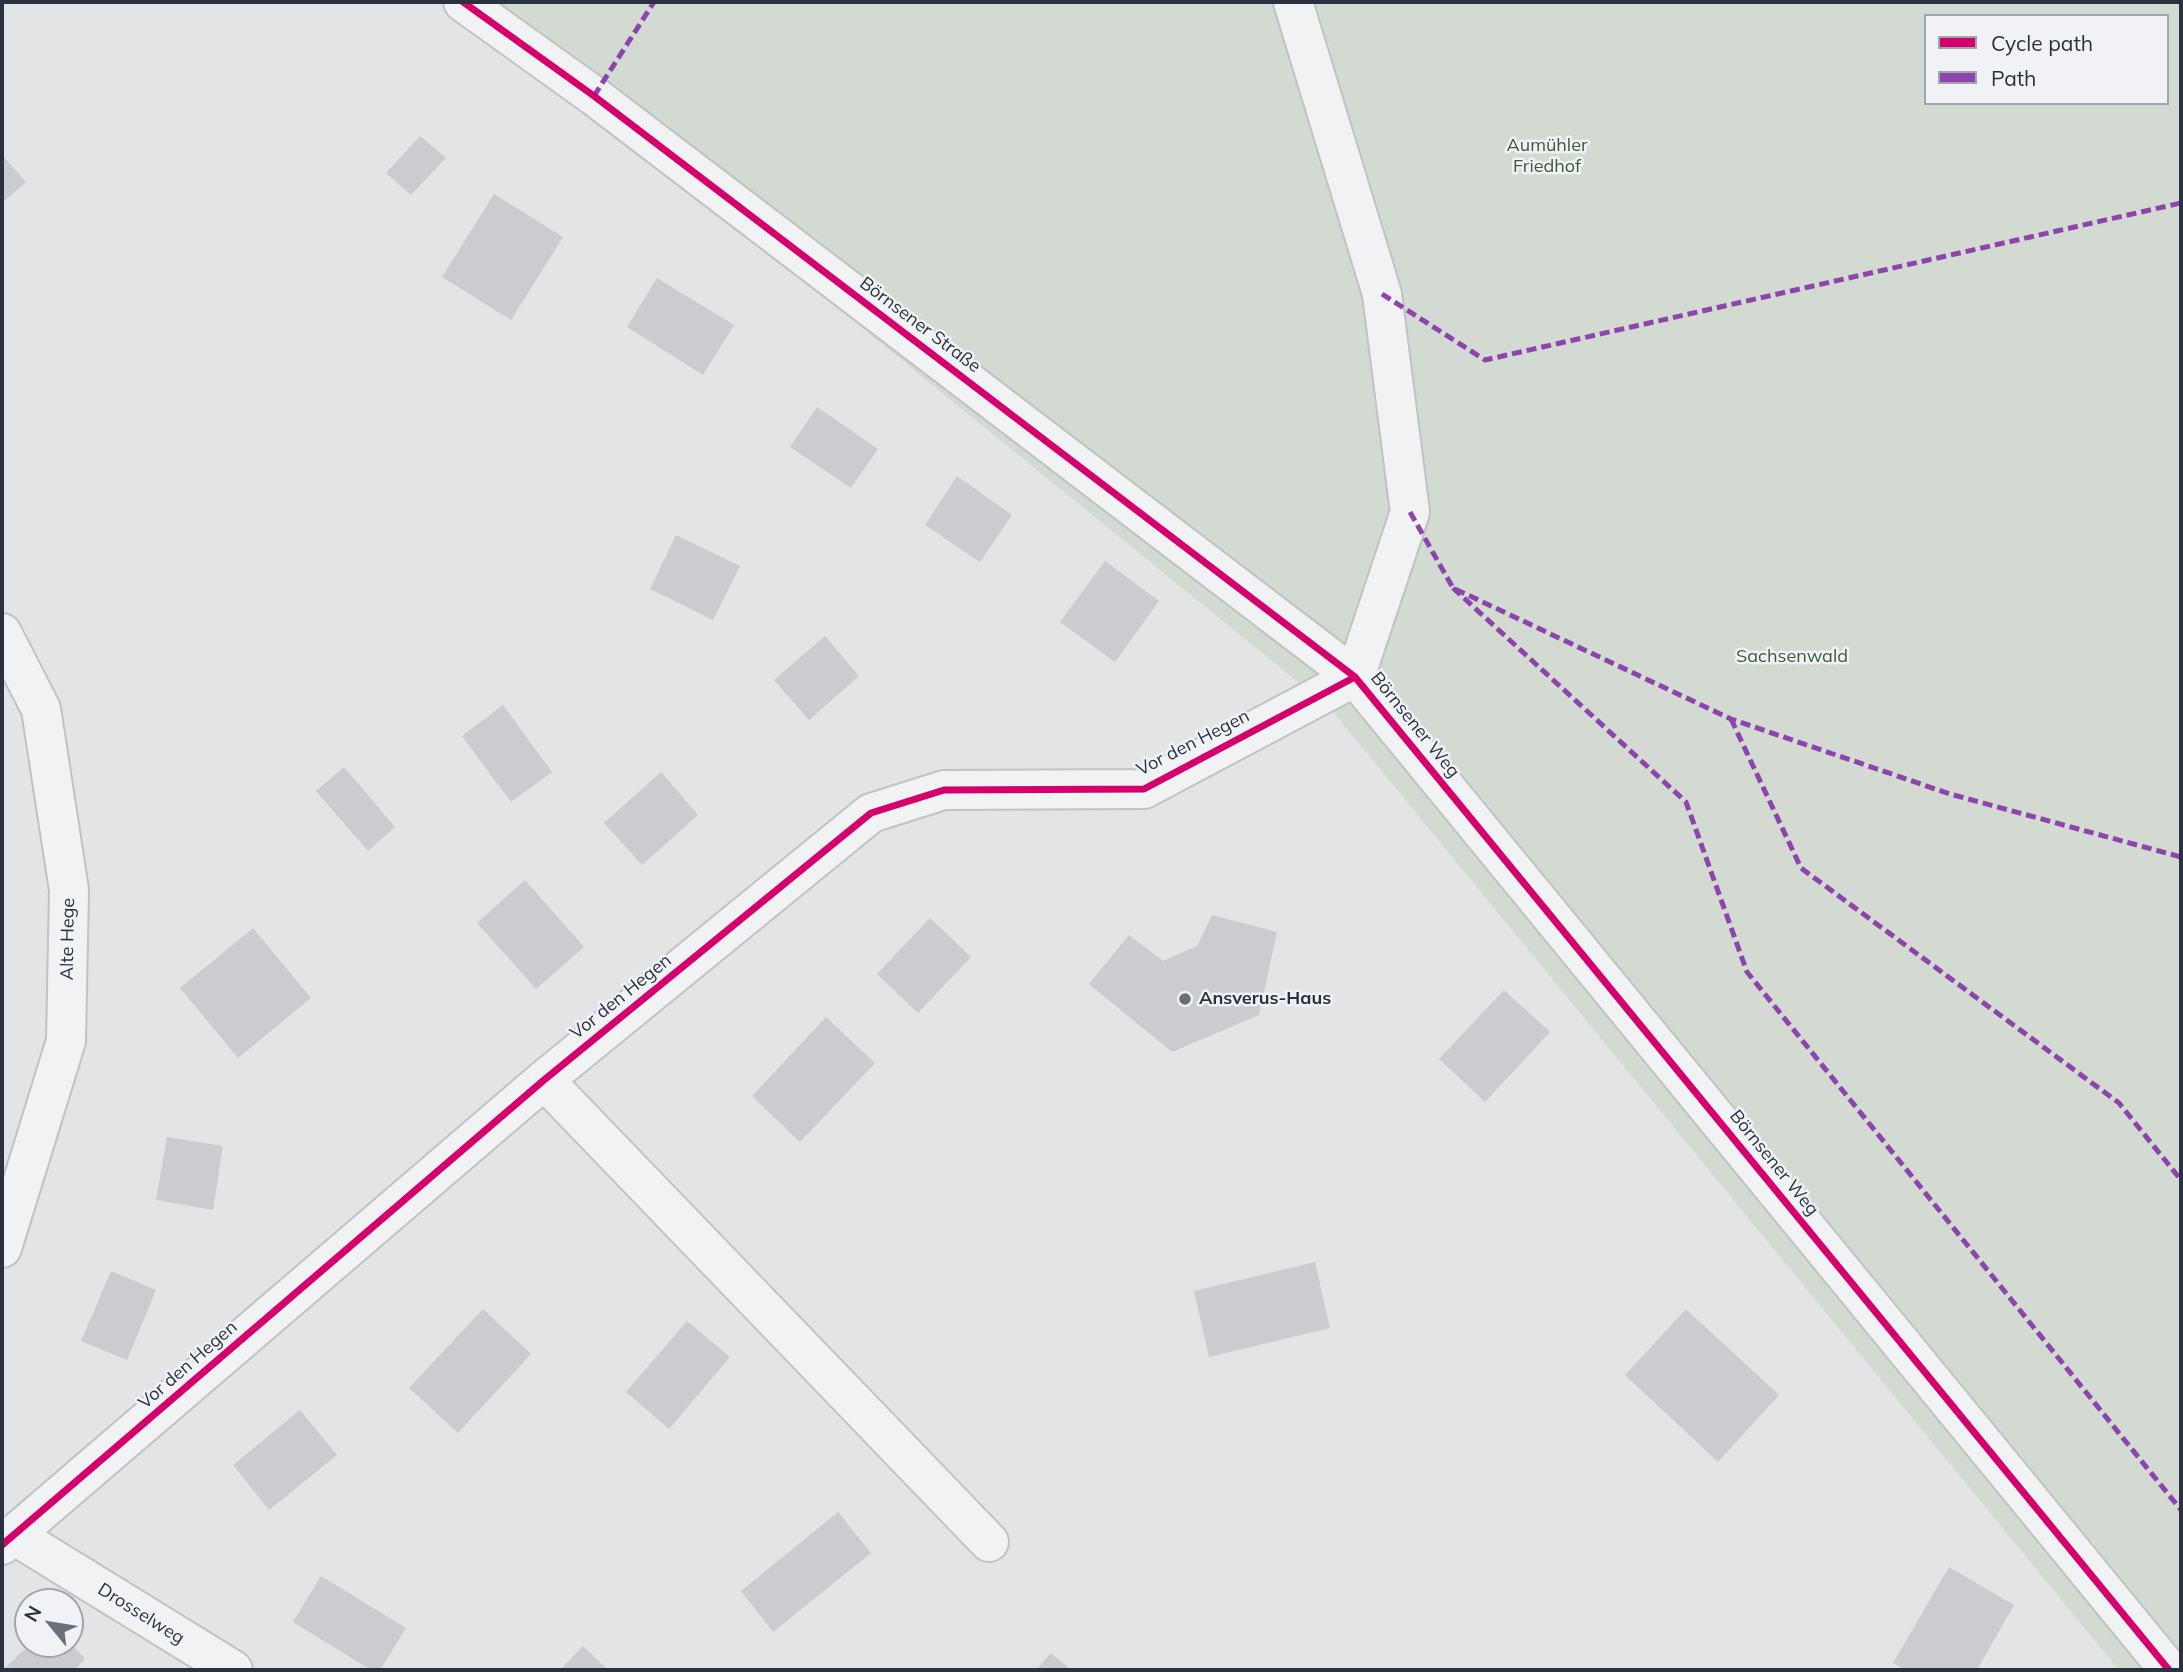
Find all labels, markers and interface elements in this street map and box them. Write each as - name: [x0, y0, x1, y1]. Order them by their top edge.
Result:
- legend: [1924, 14, 2169, 105]
- text: Cycle path: [1991, 30, 2093, 56]
- text: Path: [1991, 65, 2036, 91]
- park label: Aumühler Friedhof: [1507, 135, 1587, 178]
- street label: Börnsener Straße: [855, 272, 985, 378]
- park label: Sachsenwald: [1736, 646, 1848, 668]
- street label: Börnsener Weg: [1366, 668, 1464, 782]
- street label: Vor den Hegen: [1133, 705, 1253, 781]
- street label: Alte Hege: [56, 898, 80, 980]
- street label: Vor den Hegen: [566, 950, 676, 1044]
- place label: Ansverus-Haus: [1199, 988, 1331, 1010]
- marker: Ansverus-Haus: [1177, 991, 1193, 1007]
- street label: Börnsener Weg: [1725, 1106, 1823, 1220]
- street label: Vor den Hegen: [134, 1316, 242, 1414]
- street label: Drosselweg: [94, 1579, 188, 1649]
- north arrow: [14, 1588, 84, 1658]
- text: N: [19, 1601, 47, 1626]

